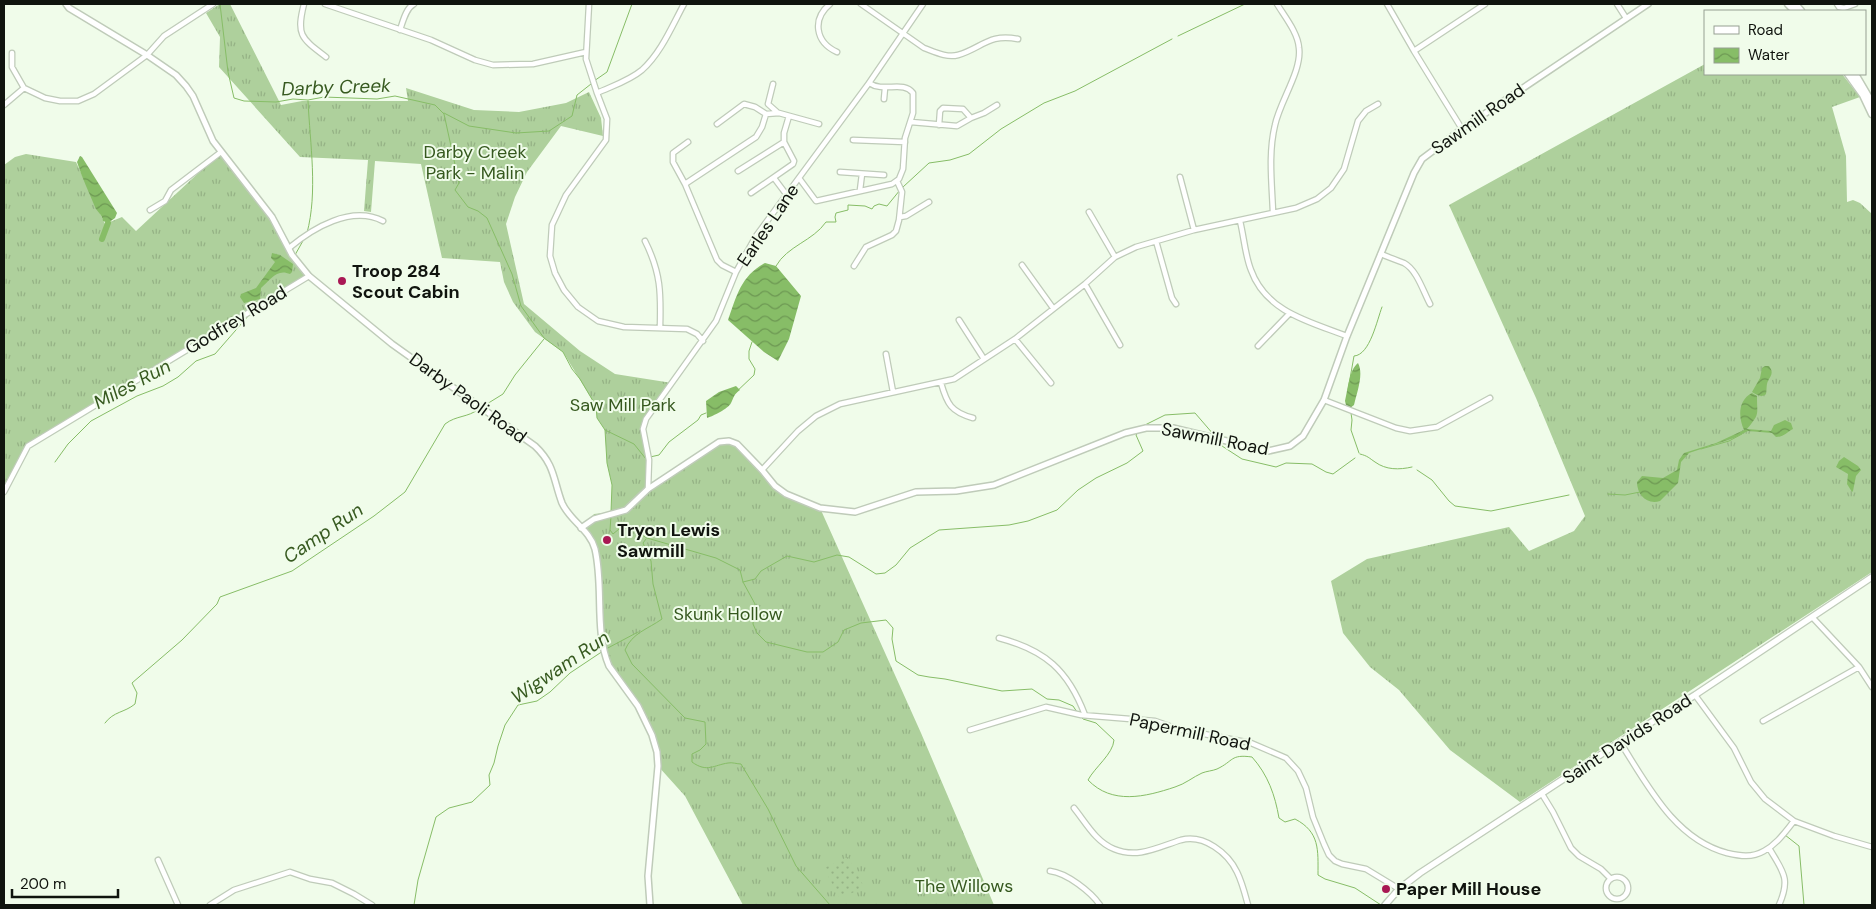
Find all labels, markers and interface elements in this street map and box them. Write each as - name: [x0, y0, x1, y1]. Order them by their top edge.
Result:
- legend: [1704, 10, 1866, 75]
- text: Road: [1748, 20, 1783, 40]
- text: Water: [1748, 45, 1790, 65]
- water label: Darby Creek: [281, 73, 391, 101]
- street label: Sawmill Road: [1427, 78, 1529, 160]
- park label: Darby Creek Park - Malin: [424, 140, 526, 185]
- street label: Earles Lane: [732, 179, 804, 271]
- place label: Troop 284 Scout Cabin: [352, 259, 460, 304]
- marker: Troop 284 Scout Cabin: [336, 275, 348, 287]
- street label: Godfrey Road: [181, 280, 291, 360]
- street label: Darby Paoli Road: [404, 347, 532, 449]
- water label: Miles Run: [89, 353, 175, 415]
- park label: Saw Mill Park: [570, 393, 676, 417]
- street label: Sawmill Road: [1159, 417, 1271, 461]
- water label: Camp Run: [278, 497, 368, 569]
- place label: Tryon Lewis Sawmill: [617, 518, 720, 563]
- marker: Tryon Lewis Sawmill: [601, 534, 613, 546]
- park label: Skunk Hollow: [673, 602, 783, 626]
- water label: Wigwam Run: [506, 625, 614, 709]
- street label: Saint Davids Road: [1558, 688, 1696, 790]
- street label: Papermill Road: [1127, 707, 1253, 757]
- scale bar: [12, 866, 119, 898]
- text: 200 m: [20, 874, 66, 894]
- park label: The Willows: [915, 874, 1013, 898]
- place label: Paper Mill House: [1396, 877, 1541, 901]
- marker: Paper Mill House: [1380, 883, 1392, 895]

